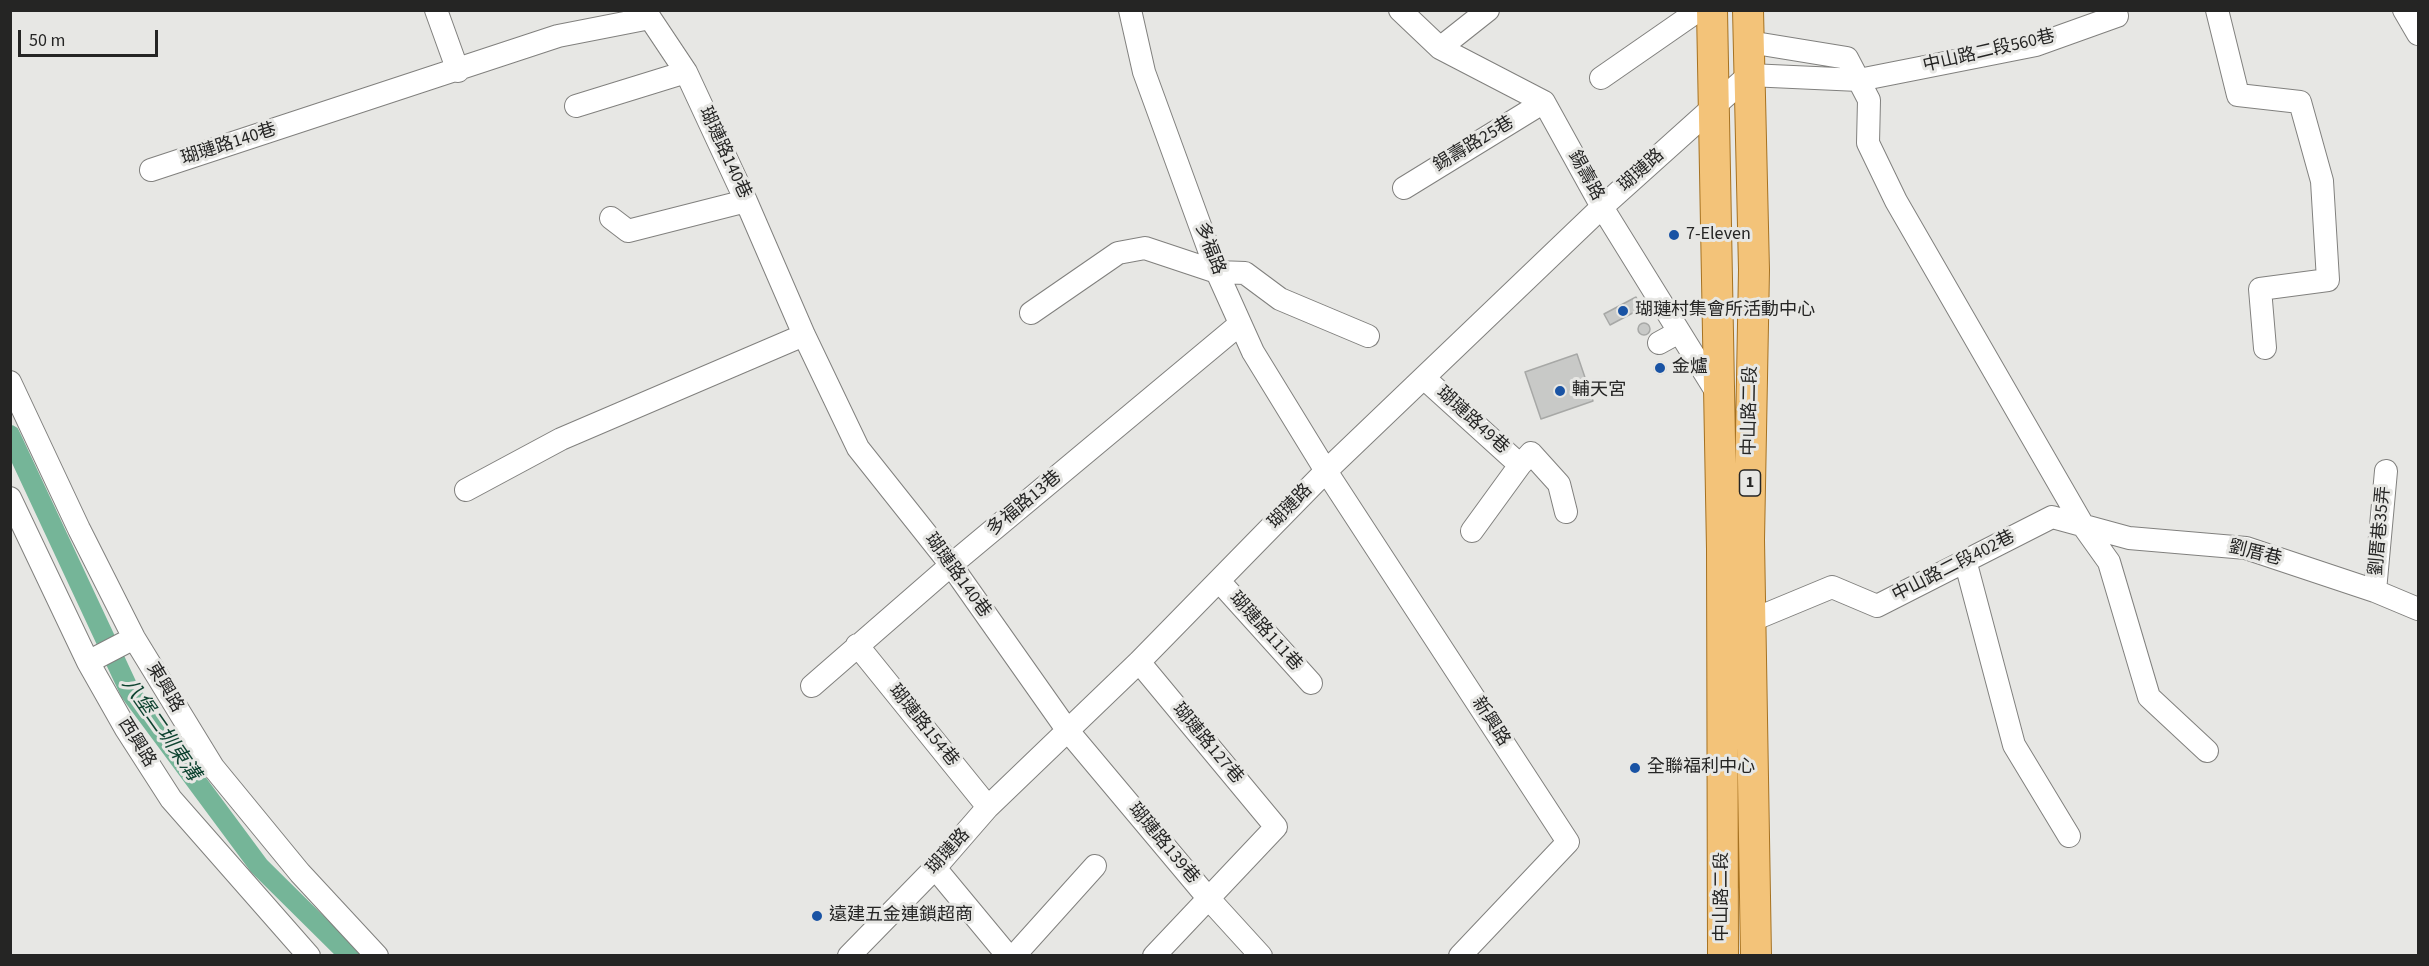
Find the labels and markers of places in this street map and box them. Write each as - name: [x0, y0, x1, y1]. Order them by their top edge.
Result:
- place label: 7-Eleven: [1686, 224, 1751, 246]
- marker: 7-Eleven: [1667, 228, 1681, 242]
- place label: 瑚璉村集會所活動中心: [1635, 300, 1815, 322]
- marker: 瑚璉村集會所活動中心: [1616, 304, 1630, 318]
- place label: 金爐: [1672, 357, 1708, 379]
- marker: 金爐: [1653, 361, 1667, 375]
- place label: 輔天宮: [1572, 380, 1626, 402]
- marker: 輔天宮: [1553, 384, 1567, 398]
- place label: 全聯福利中心: [1647, 757, 1755, 779]
- marker: 全聯福利中心: [1628, 761, 1642, 775]
- place label: 遠建五金連鎖超商: [829, 905, 973, 927]
- marker: 遠建五金連鎖超商: [810, 909, 824, 923]

